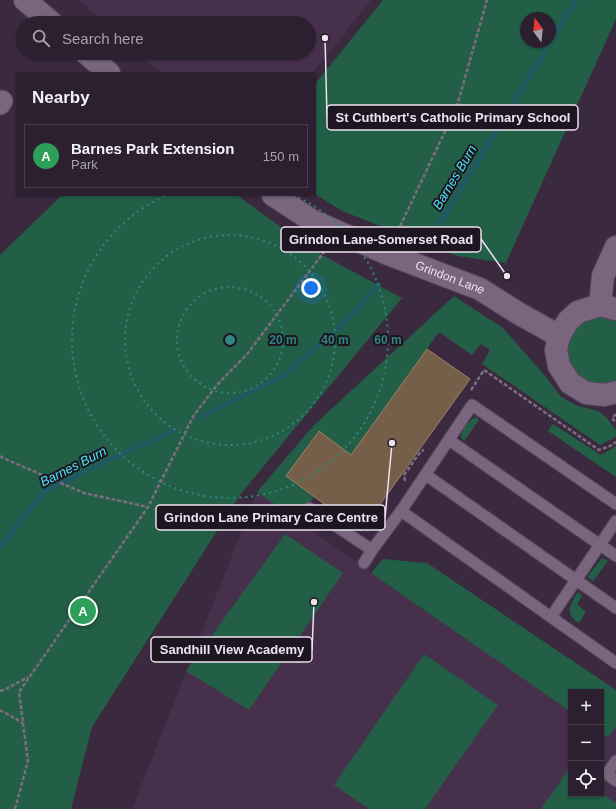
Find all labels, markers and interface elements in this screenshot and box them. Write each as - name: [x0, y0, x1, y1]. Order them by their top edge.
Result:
- north arrow: [520, 12, 556, 48]
- search box: [16, 16, 316, 60]
- icon: search: [30, 27, 52, 49]
- text: Search here: [62, 30, 144, 47]
- text: Nearby: [32, 88, 90, 107]
- callout: St Cuthbert's Catholic Primary School: [327, 105, 578, 130]
- text: St Cuthbert's Catholic Primary School: [336, 110, 570, 125]
- text: Barnes Park Extension: [71, 140, 234, 157]
- water label: Barnes Burn: [429, 142, 479, 212]
- text: A: [41, 149, 51, 164]
- text: 150 m: [263, 149, 299, 164]
- text: Park: [71, 157, 98, 172]
- callout: Grindon Lane-Somerset Road: [281, 227, 481, 252]
- text: Grindon Lane-Somerset Road: [289, 232, 473, 247]
- street label: Grindon Lane: [413, 258, 488, 297]
- your location: [301, 278, 321, 298]
- centre of rings: [223, 333, 237, 347]
- text: 20 m: [269, 333, 297, 347]
- text: 40 m: [321, 333, 349, 347]
- text: 60 m: [374, 333, 402, 347]
- water label: Barnes Burn: [38, 443, 109, 490]
- callout: Grindon Lane Primary Care Centre: [156, 505, 385, 530]
- text: Grindon Lane Primary Care Centre: [164, 510, 378, 525]
- pin: A: [70, 596, 96, 626]
- callout: Sandhill View Academy: [151, 637, 312, 662]
- text: Sandhill View Academy: [160, 642, 305, 657]
- map controls: [568, 689, 604, 797]
- button: +: [568, 689, 604, 725]
- button: −: [568, 725, 604, 761]
- button: locate: [568, 761, 604, 797]

